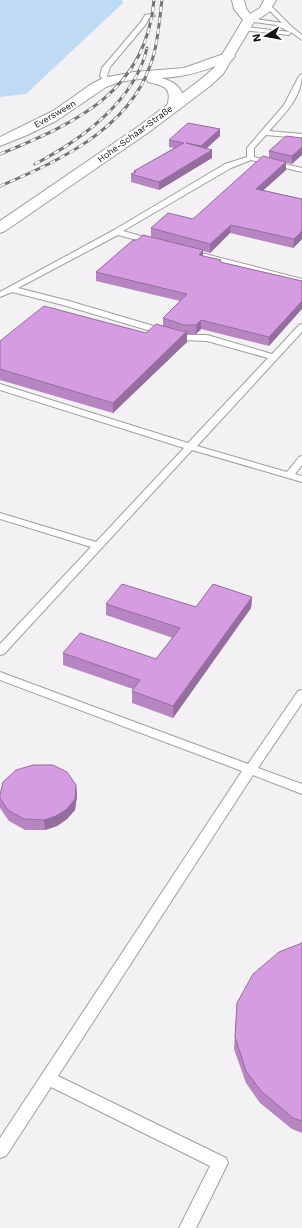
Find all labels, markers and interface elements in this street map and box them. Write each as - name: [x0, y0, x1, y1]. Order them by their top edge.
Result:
- north arrow: [246, 16, 286, 56]
- text: N: [250, 33, 264, 43]
- street label: Eversween: [32, 98, 78, 130]
- street label: Hohe-Schaar-Straße: [96, 104, 174, 164]

